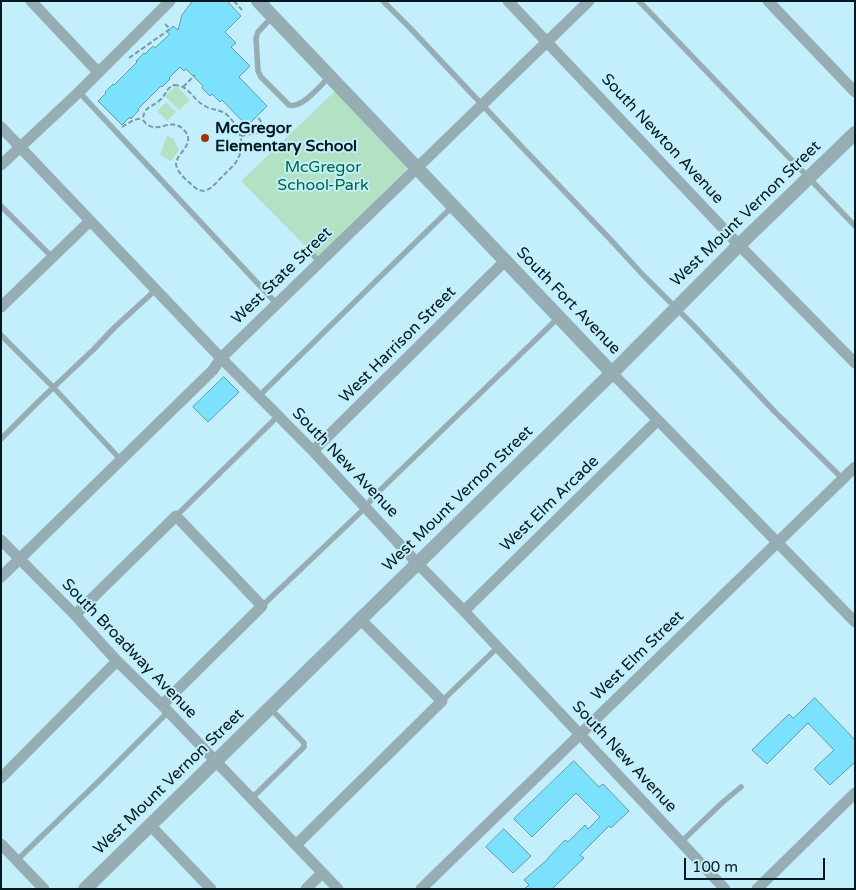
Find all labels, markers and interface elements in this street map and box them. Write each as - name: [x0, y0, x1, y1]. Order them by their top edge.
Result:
- street label: South Newton Avenue: [597, 70, 727, 208]
- place label: McGregor Elementary School: [215, 119, 357, 157]
- marker: McGregor Elementary School: [199, 132, 211, 144]
- street label: West Mount Vernon Street: [667, 137, 825, 291]
- park label: McGregor School-Park: [277, 158, 369, 196]
- street label: West State Street: [228, 223, 336, 329]
- street label: South Fort Avenue: [512, 243, 624, 359]
- street label: West Harrison Street: [336, 283, 460, 407]
- street label: South New Avenue: [288, 404, 402, 522]
- street label: West Mount Vernon Street: [379, 422, 537, 576]
- street label: West Elm Arcade: [497, 452, 603, 556]
- street label: South Broadway Avenue: [57, 575, 201, 723]
- street label: West Elm Street: [588, 607, 688, 705]
- street label: South New Avenue: [568, 697, 680, 817]
- street label: West Mount Vernon Street: [90, 705, 248, 859]
- scale bar: [686, 848, 827, 880]
- text: 100 m: [692, 858, 738, 876]

